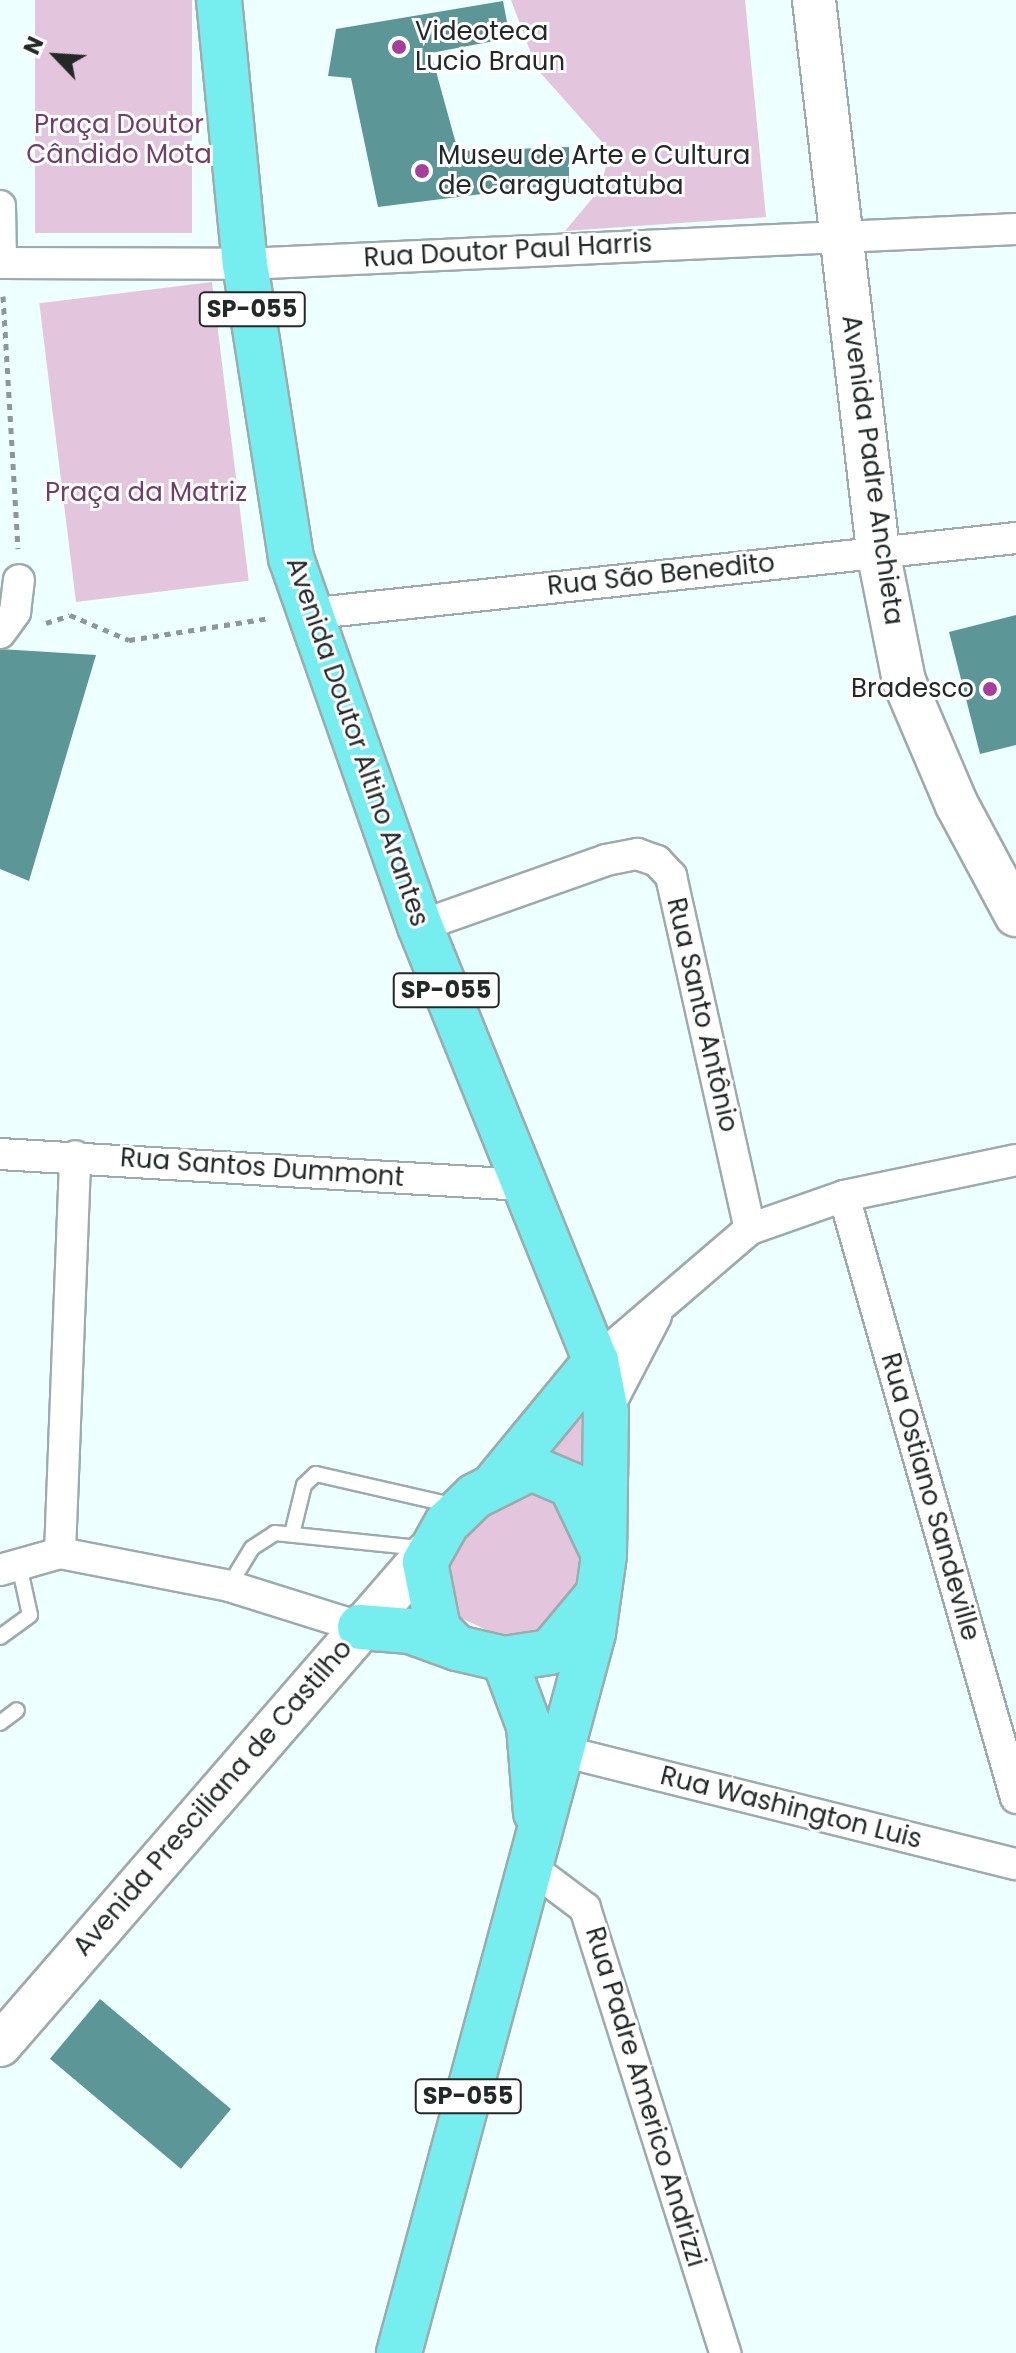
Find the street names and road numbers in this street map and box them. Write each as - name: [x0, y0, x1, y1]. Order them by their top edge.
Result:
- street label: Rua Doutor Paul Harris: [363, 228, 653, 274]
- road number: SP-055: [198, 289, 306, 329]
- street label: Avenida Padre Anchieta: [835, 313, 909, 627]
- street label: Rua São Benedito: [546, 548, 776, 602]
- street label: Avenida Doutor Altino Arantes: [279, 553, 435, 931]
- street label: Rua Santo Antônio: [660, 895, 744, 1135]
- road number: SP-055: [392, 970, 500, 1010]
- street label: Rua Santos Dummont: [119, 1143, 405, 1193]
- street label: Rua Ostiano Sandeville: [874, 1350, 986, 1644]
- street label: Avenida Presciliana de Castilho: [67, 1633, 359, 1963]
- street label: Rua Washington Luis: [657, 1760, 925, 1856]
- street label: Rua Padre Americo Andrizzi: [578, 1923, 712, 2271]
- road number: SP-055: [414, 2076, 522, 2116]

